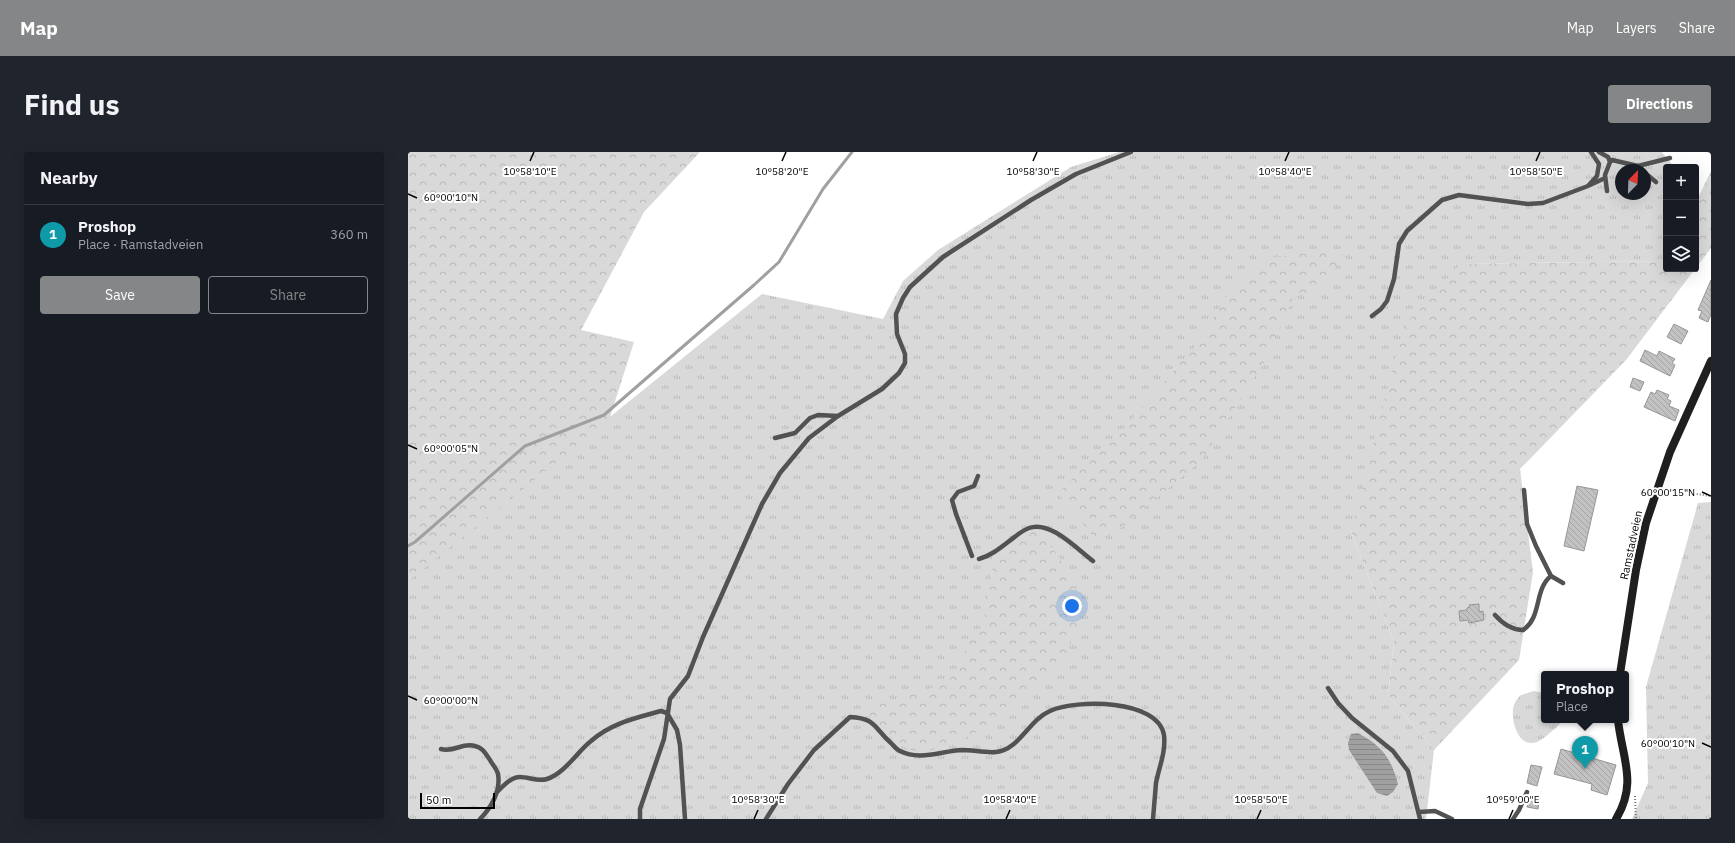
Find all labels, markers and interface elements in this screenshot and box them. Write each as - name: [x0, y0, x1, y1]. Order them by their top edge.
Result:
- text: Map: [20, 16, 58, 40]
- text: Map: [1567, 19, 1594, 37]
- text: Layers: [1616, 19, 1657, 37]
- text: Share: [1679, 19, 1715, 37]
- button: Directions: [1608, 85, 1711, 123]
- text: Find us: [24, 86, 120, 123]
- north arrow: [1615, 164, 1651, 200]
- map controls: [1663, 164, 1699, 272]
- button: +: [1663, 164, 1699, 200]
- text: 10°58'10"E: [503, 165, 557, 178]
- text: 10°58'20"E: [755, 165, 809, 178]
- text: 10°58'30"E: [1006, 165, 1060, 178]
- text: 10°58'40"E: [1258, 165, 1312, 178]
- text: 10°58'50"E: [1509, 165, 1563, 178]
- text: Nearby: [40, 167, 98, 189]
- text: 60°00'10"N: [424, 191, 478, 204]
- button: −: [1663, 200, 1699, 236]
- text: Proshop: [78, 217, 136, 236]
- text: 1: [49, 226, 57, 243]
- text: 360 m: [330, 226, 368, 243]
- text: Place · Ramstadveien: [78, 236, 203, 253]
- button: layers: [1663, 236, 1699, 272]
- button: Save: [40, 276, 200, 314]
- button: Share: [208, 276, 368, 314]
- text: 60°00'05"N: [424, 442, 478, 455]
- text: 60°00'15"N: [1641, 486, 1695, 499]
- street label: Ramstadveien: [1617, 509, 1645, 581]
- your location: [1062, 596, 1082, 616]
- popup: [1541, 671, 1629, 723]
- text: Proshop: [1556, 679, 1614, 698]
- text: 60°00'00"N: [424, 694, 478, 707]
- text: Place: [1556, 698, 1588, 715]
- pin: 1: [1572, 736, 1598, 769]
- text: 60°00'10"N: [1641, 737, 1695, 750]
- scale bar: [420, 791, 495, 810]
- text: 50 m: [426, 793, 451, 807]
- text: 10°58'30"E: [731, 793, 785, 806]
- text: 10°58'40"E: [983, 793, 1037, 806]
- text: 10°58'50"E: [1234, 793, 1288, 806]
- text: 10°59'00"E: [1486, 793, 1540, 806]

